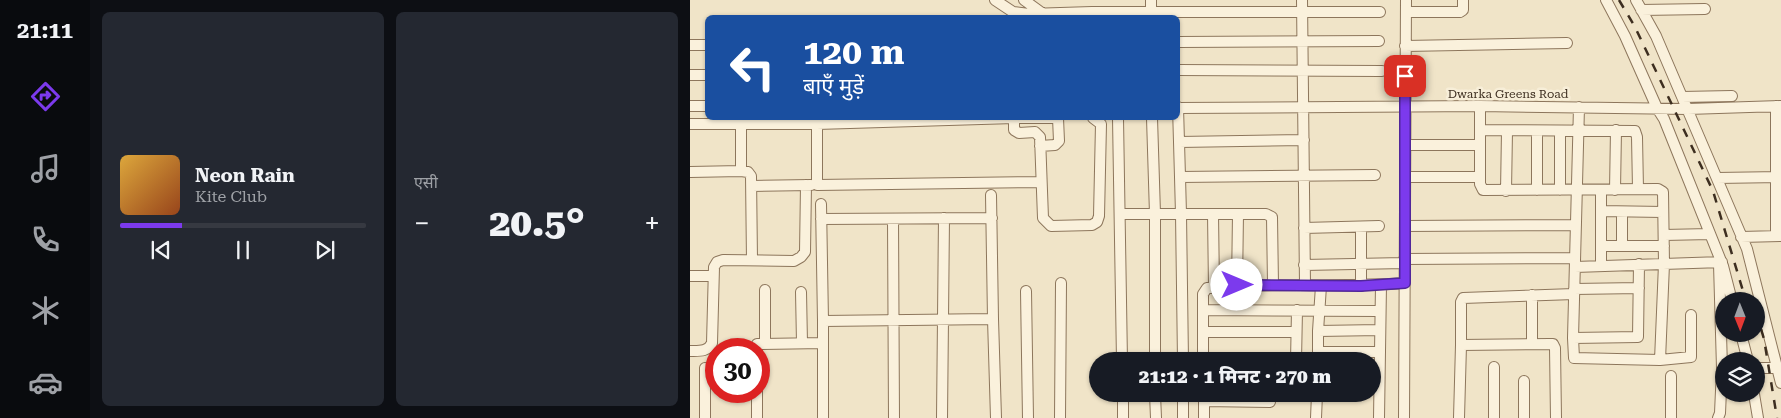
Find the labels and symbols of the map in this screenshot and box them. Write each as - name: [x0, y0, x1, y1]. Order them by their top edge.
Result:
- pin: [1384, 55, 1426, 97]
- street label: Dwarka Greens Road: [1448, 87, 1569, 101]
- position arrow: [1210, 258, 1262, 310]
- north arrow: [1715, 292, 1765, 342]
- speed limit sign: 30: [705, 338, 770, 403]

